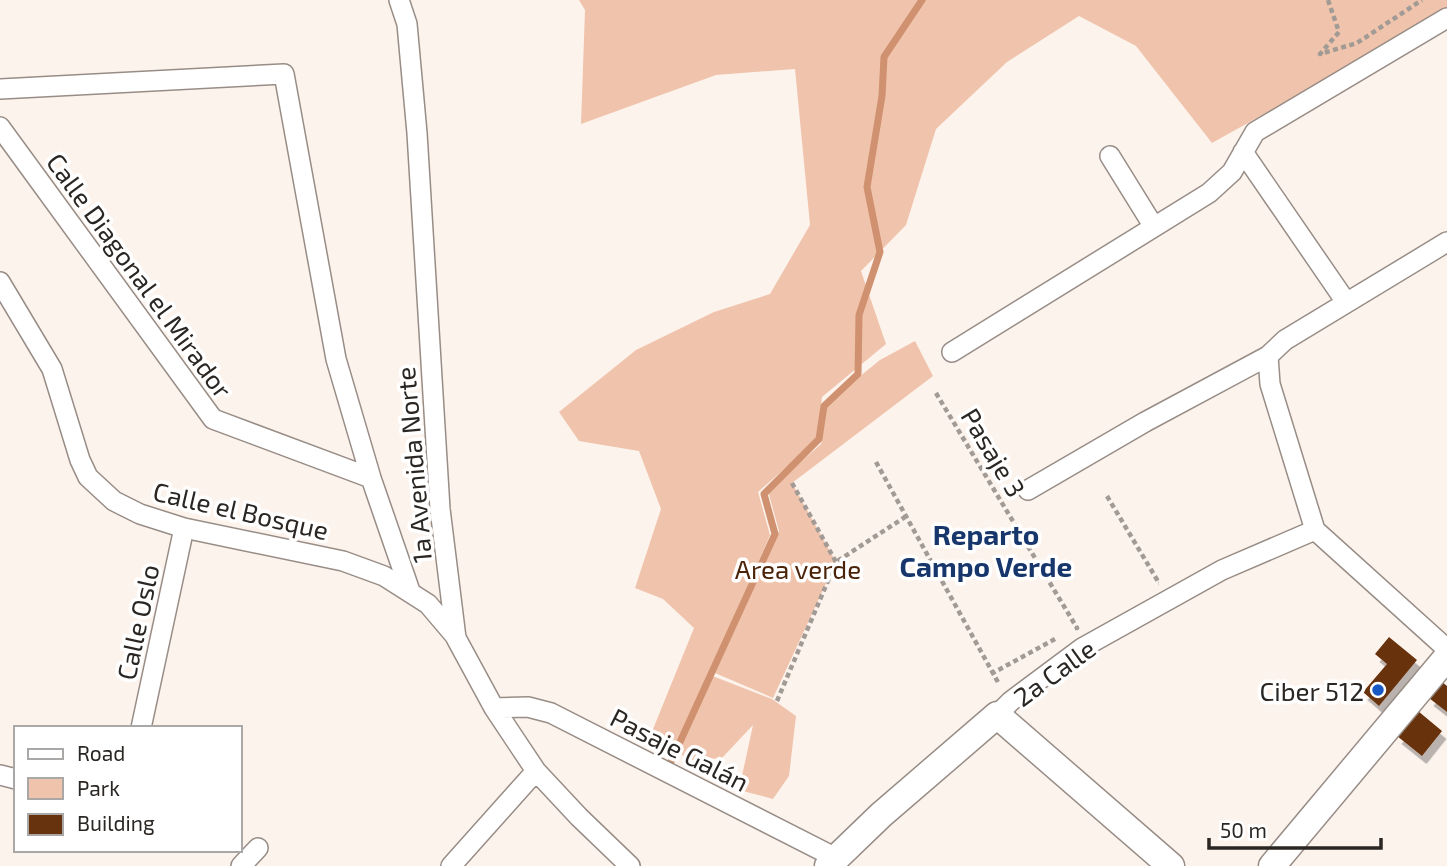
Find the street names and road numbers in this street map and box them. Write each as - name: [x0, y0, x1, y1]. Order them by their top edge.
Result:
- street label: Calle Diagonal el Mirador: [41, 147, 239, 403]
- street label: 1a Avenida Norte: [389, 366, 437, 564]
- street label: Pasaje 3: [956, 402, 1032, 502]
- street label: Calle el Bosque: [150, 475, 332, 545]
- street label: Calle Oslo: [110, 561, 164, 683]
- street label: 2a Calle: [1007, 632, 1101, 712]
- street label: Pasaje Galán: [606, 701, 754, 797]

